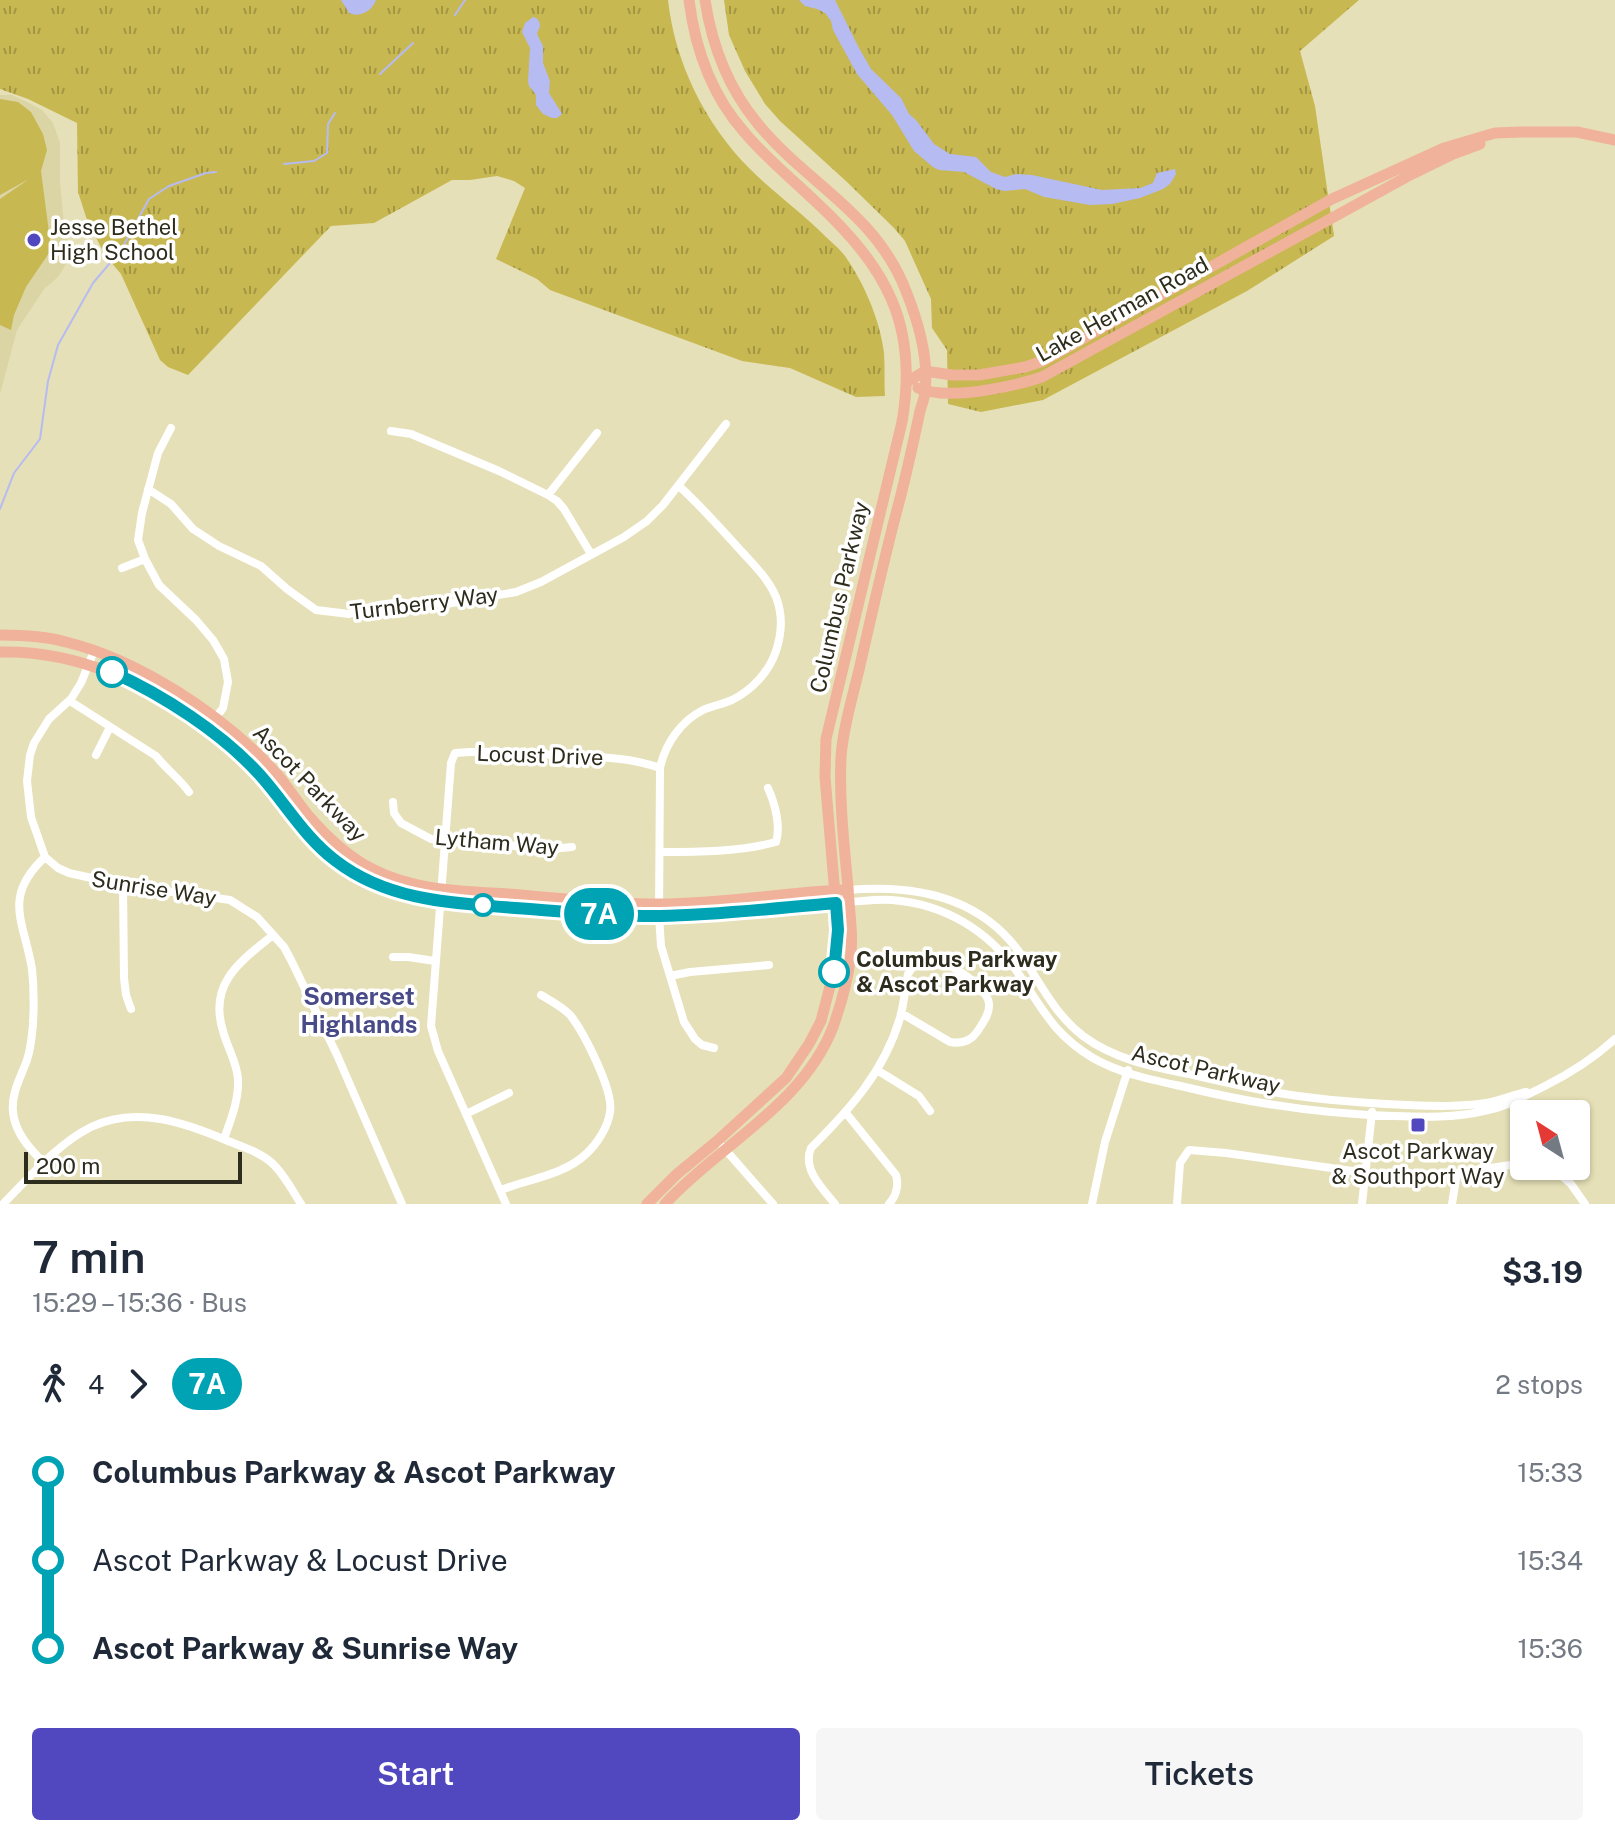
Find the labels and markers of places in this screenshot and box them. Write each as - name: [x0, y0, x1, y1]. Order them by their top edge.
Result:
- place label: Jesse Bethel High School: [50, 214, 178, 265]
- marker: Jesse Bethel High School: [25, 231, 43, 249]
- unlabelled marker: [97, 657, 127, 687]
- unlabelled marker: [472, 894, 494, 916]
- place label: Columbus Parkway & Ascot Parkway: [856, 946, 1058, 997]
- marker: Columbus Parkway & Ascot Parkway: [819, 957, 849, 987]
- marker: Ascot Parkway & Southport Way: [1409, 1116, 1427, 1134]
- place label: Ascot Parkway & Southport Way: [1332, 1138, 1505, 1189]

